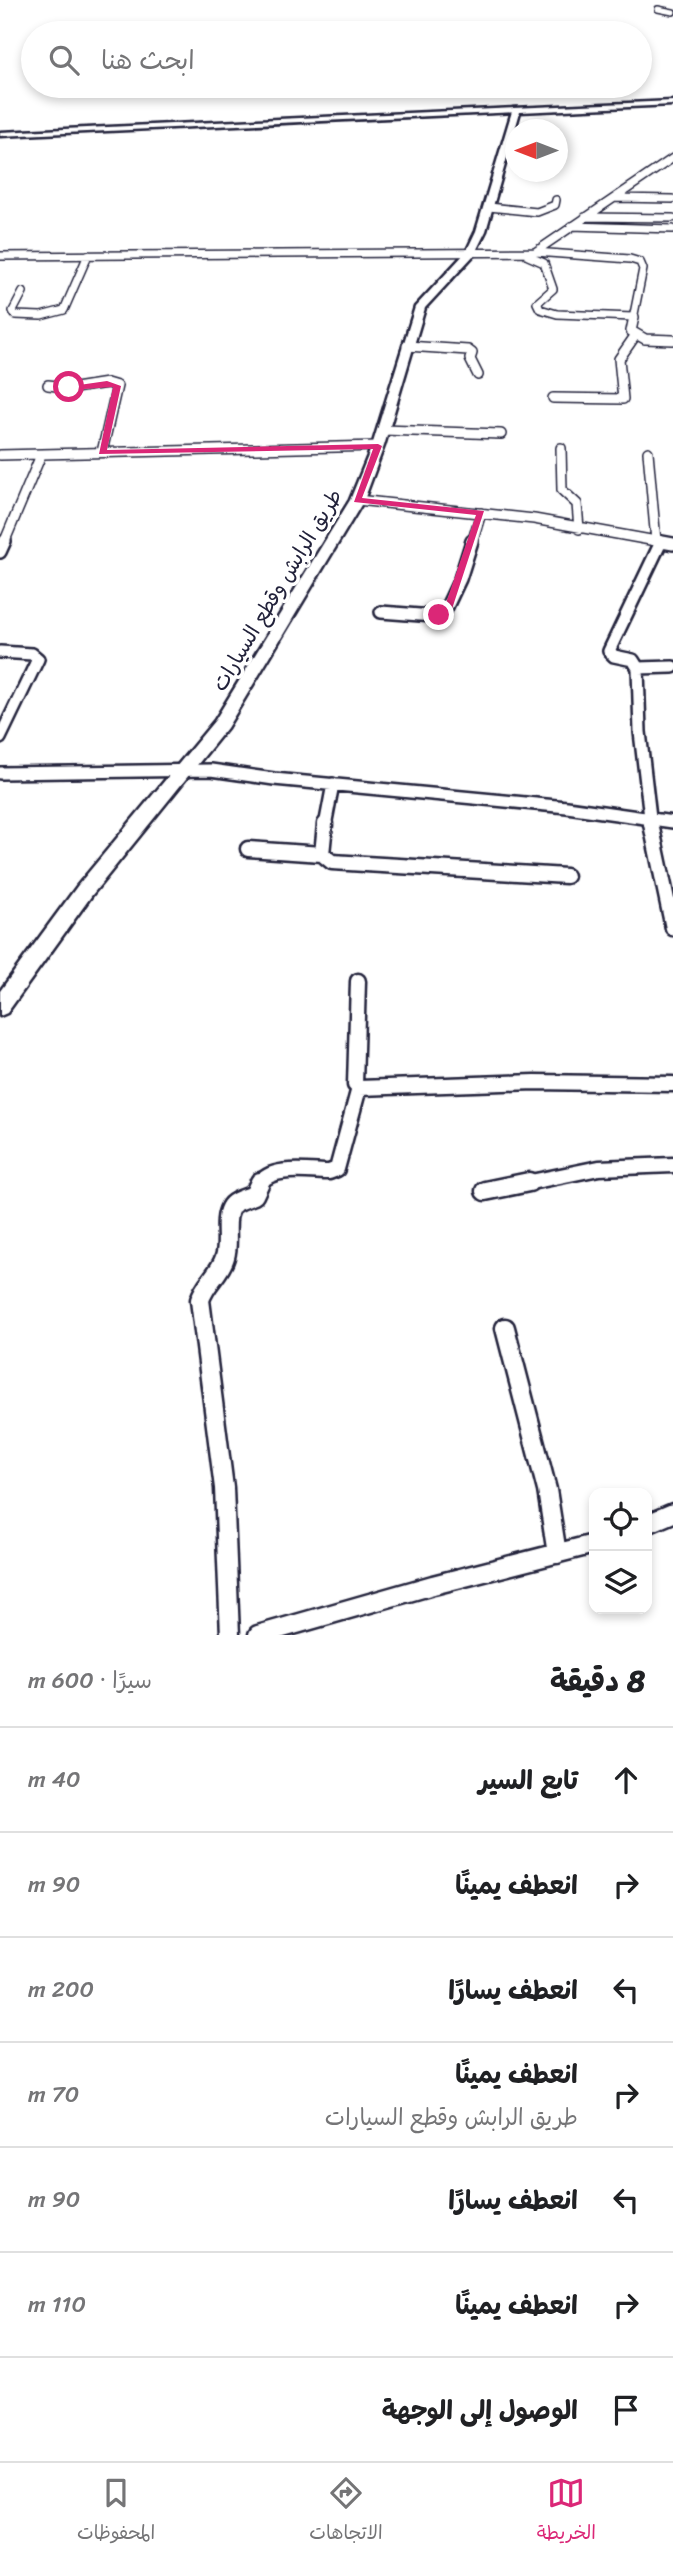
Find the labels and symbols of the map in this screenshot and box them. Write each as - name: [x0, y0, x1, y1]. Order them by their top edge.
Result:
- north arrow: [505, 119, 568, 182]
- route start: [53, 371, 84, 402]
- street label: طريق الرابش وقطع السيارات: [201, 481, 353, 699]
- route end: [423, 599, 454, 630]

